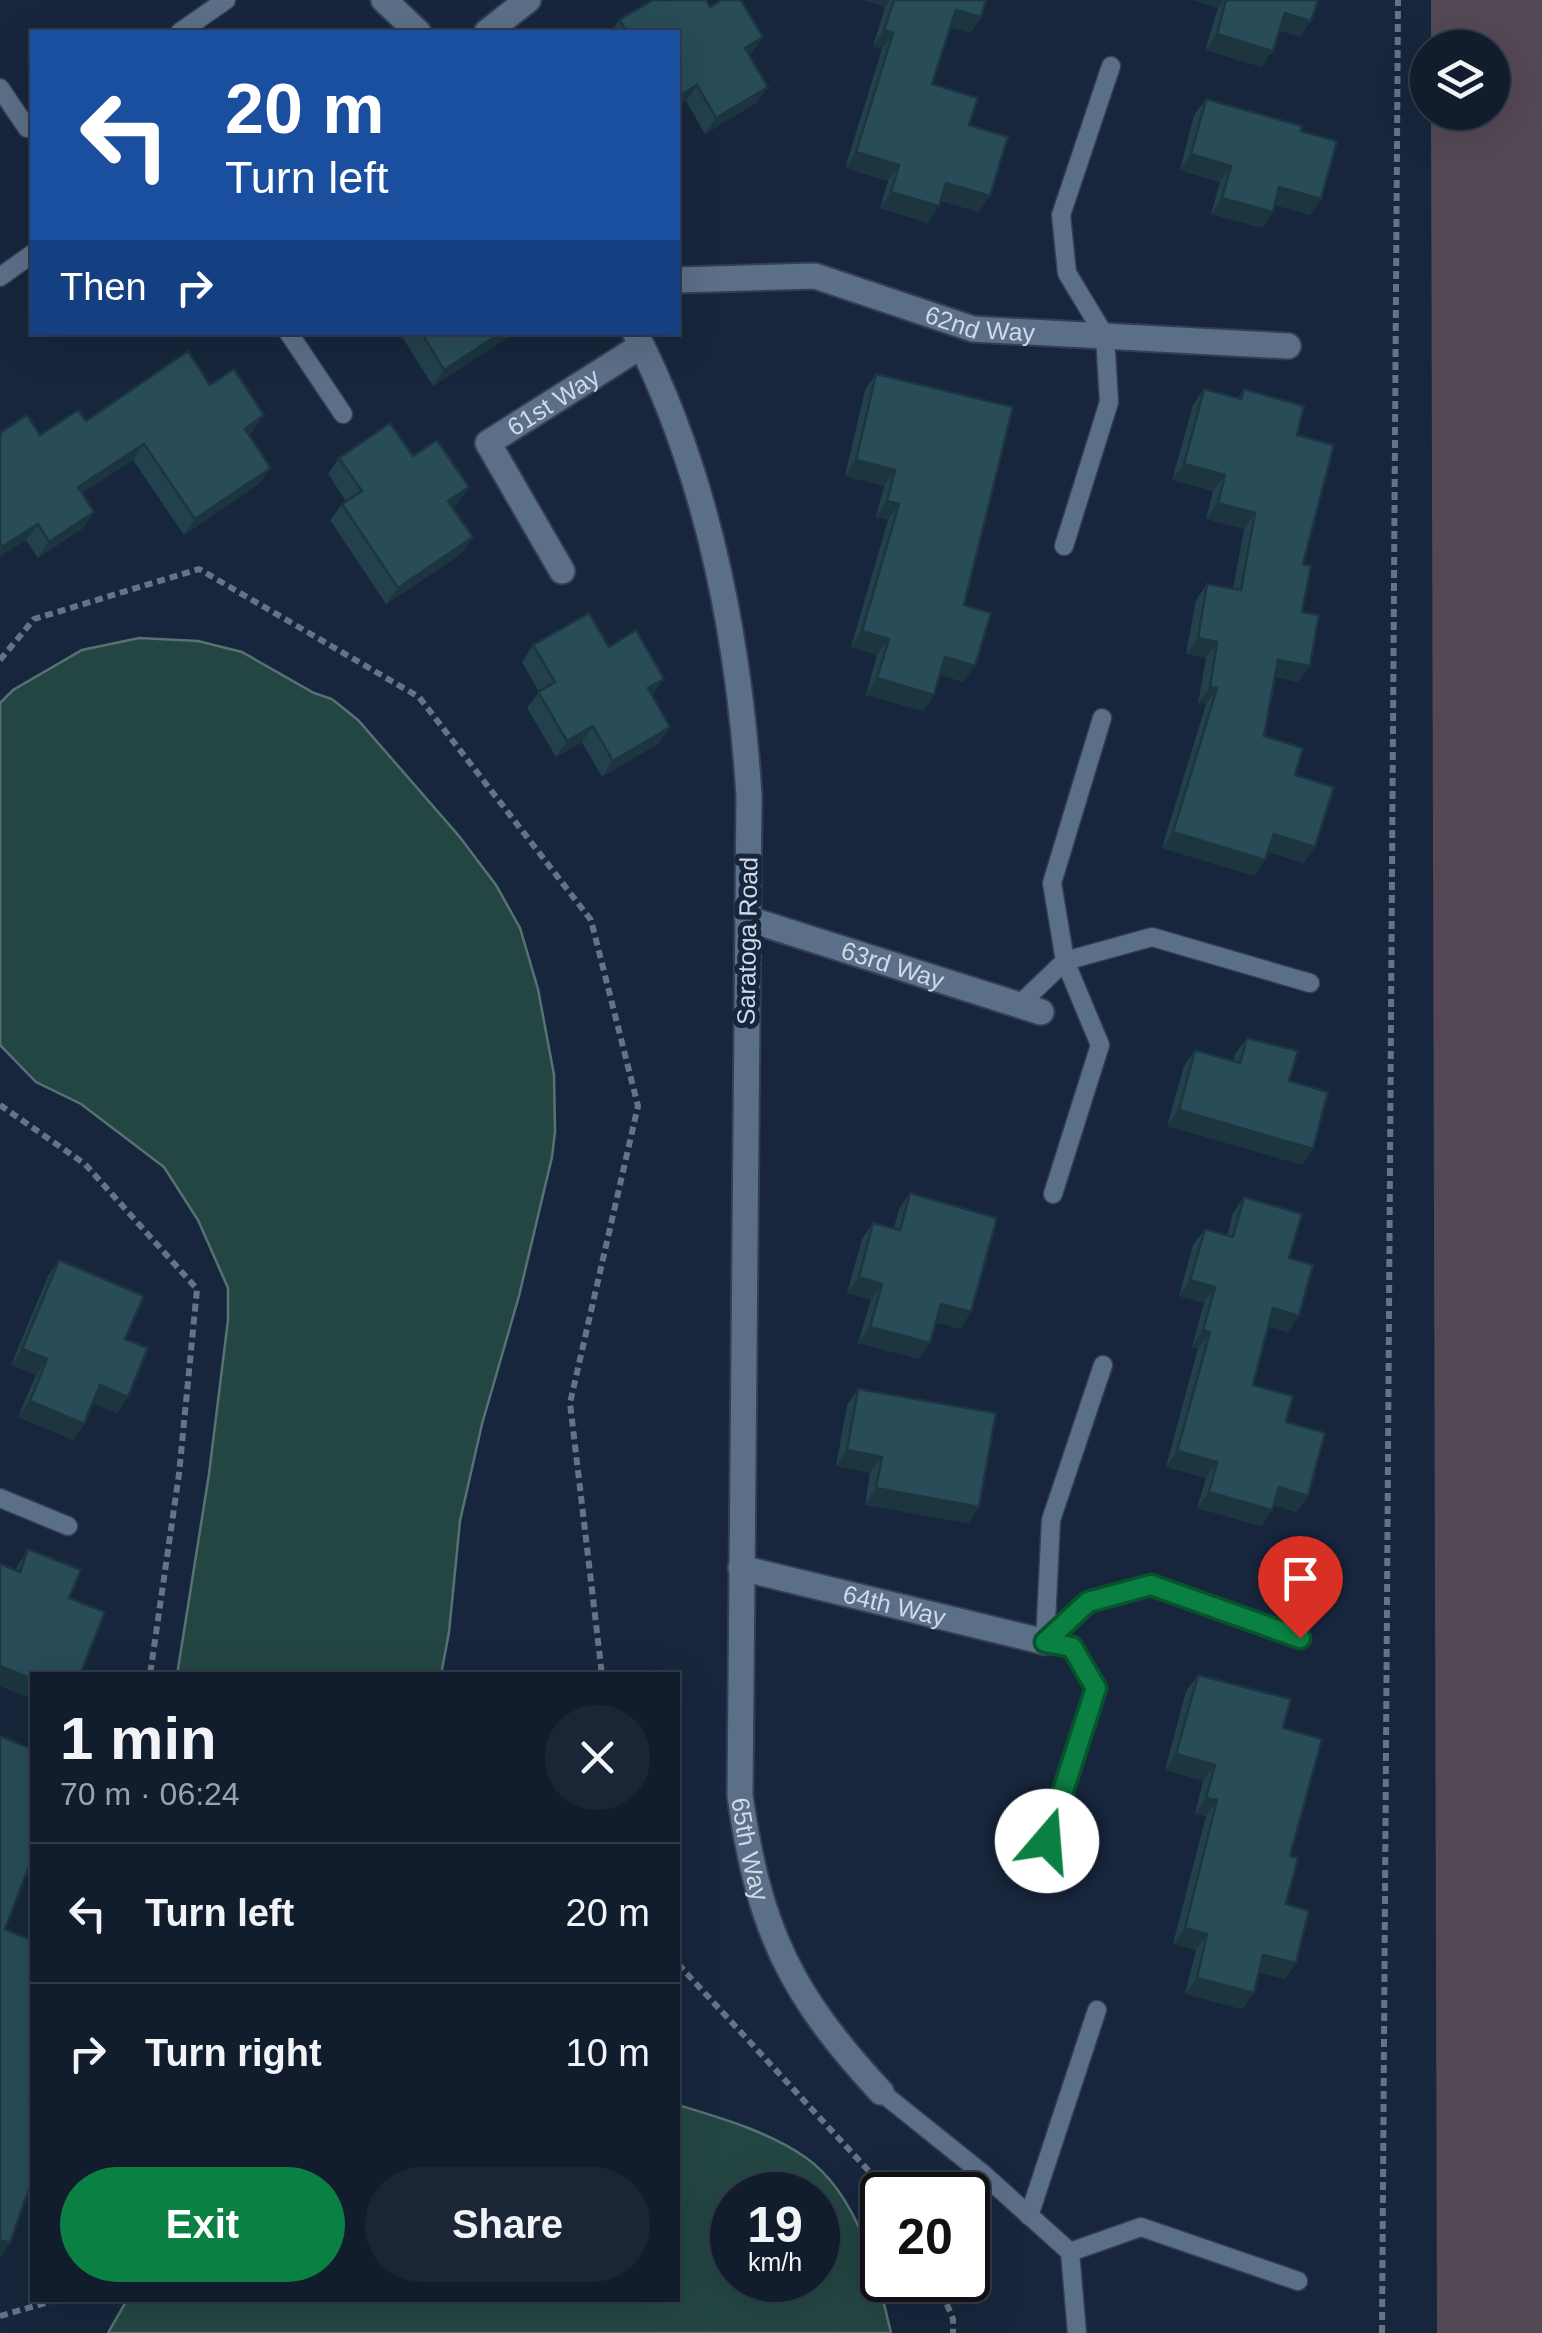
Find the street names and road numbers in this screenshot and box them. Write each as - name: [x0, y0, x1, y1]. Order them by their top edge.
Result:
- street label: 62nd Way: [922, 300, 1036, 346]
- street label: 61st Way: [502, 362, 605, 441]
- street label: Saratoga Road: [732, 857, 762, 1025]
- street label: 63rd Way: [838, 936, 948, 995]
- street label: 64th Way: [840, 1579, 949, 1631]
- street label: 65th Way: [726, 1796, 775, 1904]

